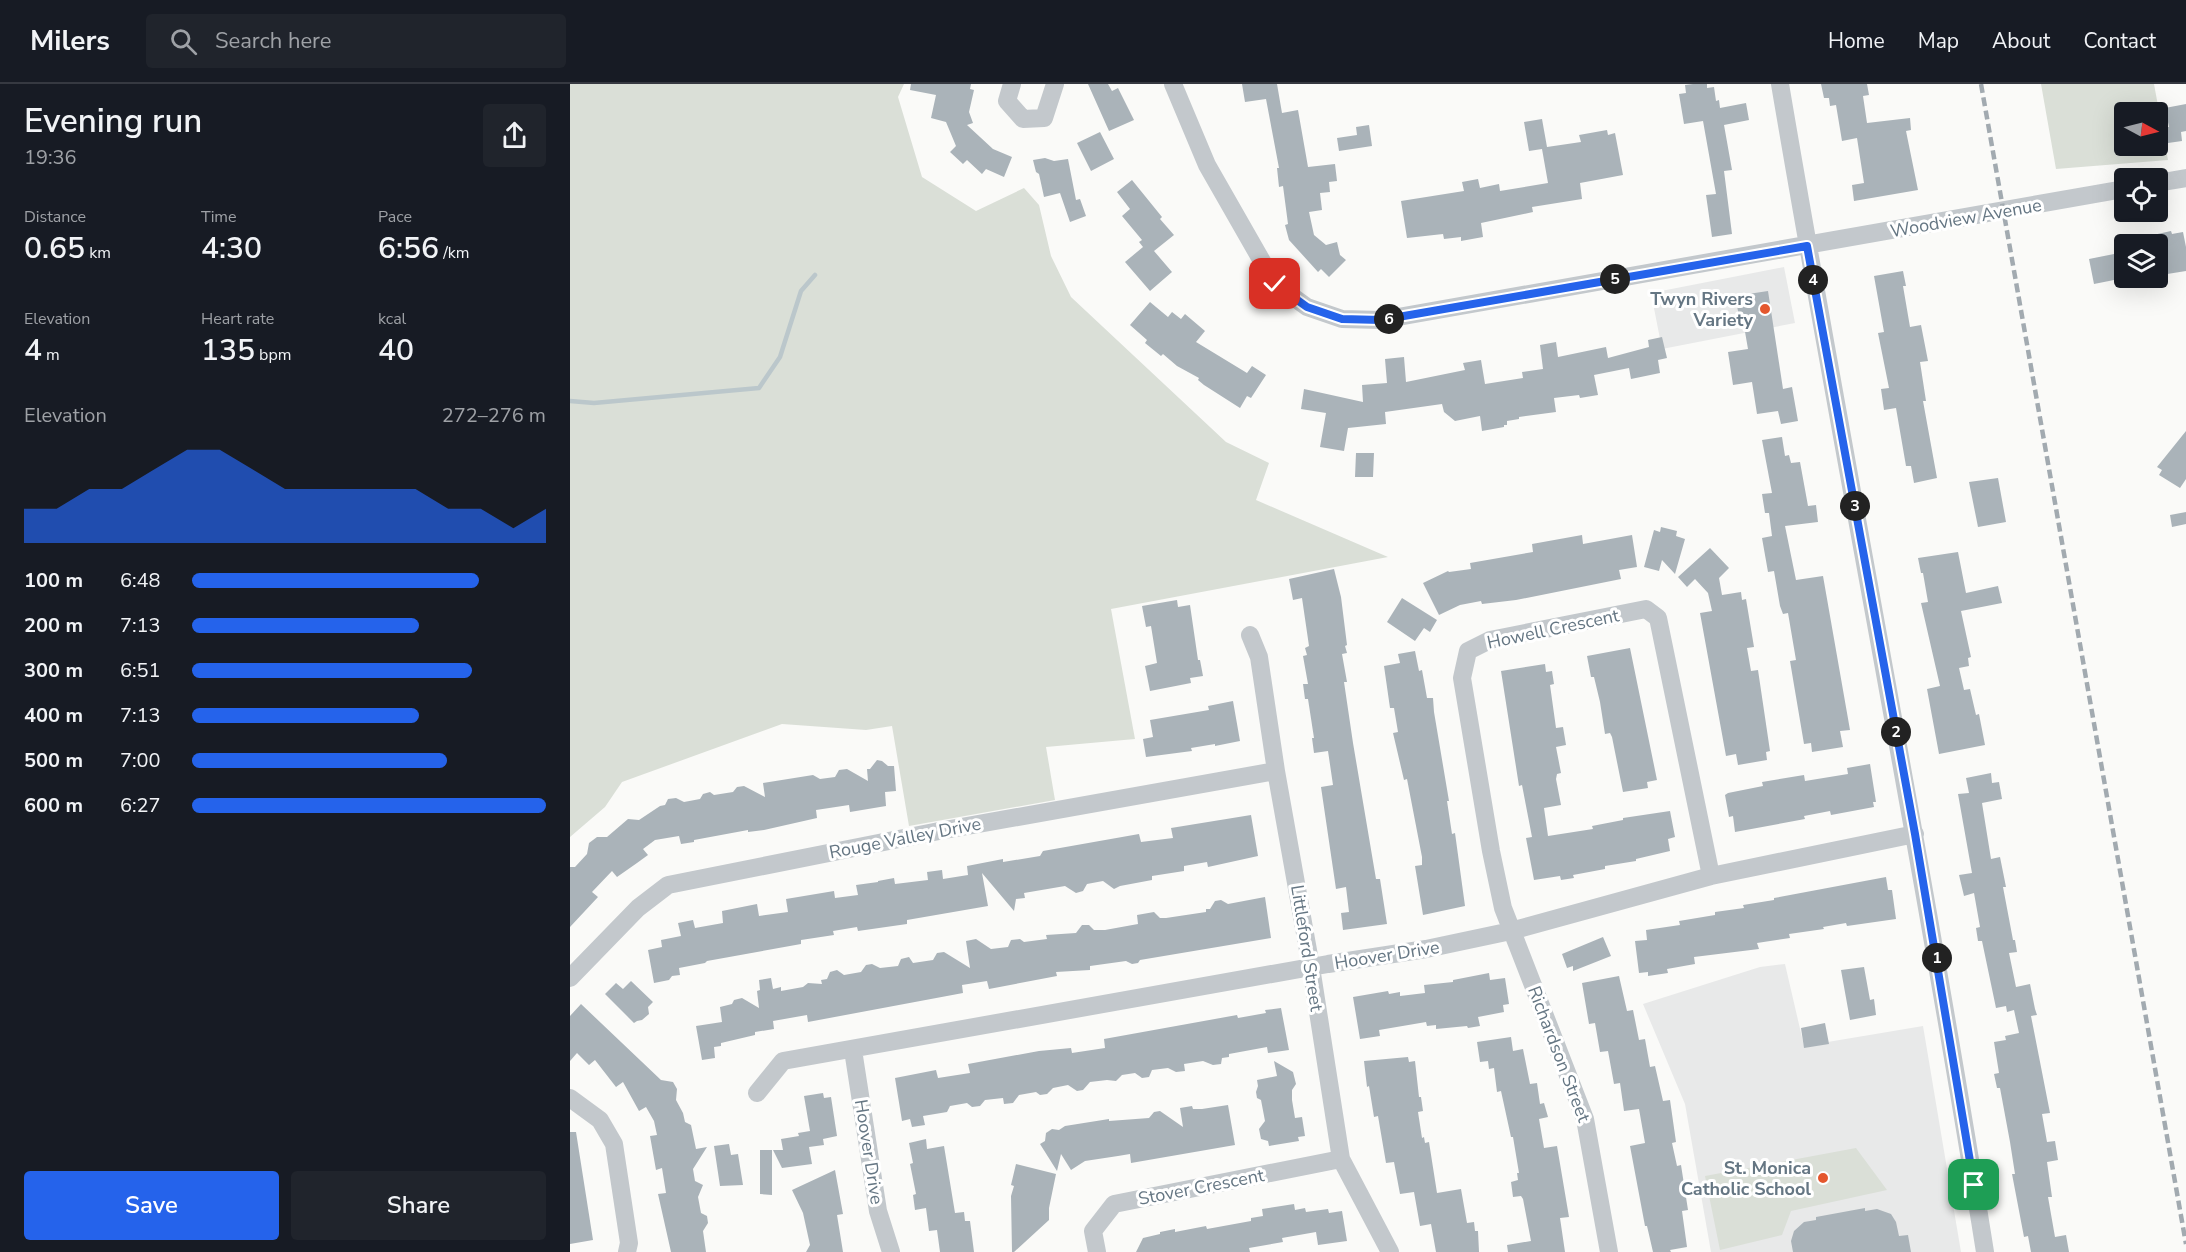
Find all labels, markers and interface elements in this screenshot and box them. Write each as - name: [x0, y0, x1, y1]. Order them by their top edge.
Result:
- search box: [146, 14, 566, 68]
- text: Milers: [30, 22, 110, 60]
- icon: search: [167, 25, 200, 58]
- text: Search here: [215, 26, 332, 56]
- text: Home: [1828, 27, 1885, 55]
- text: Map: [1918, 27, 1959, 55]
- text: About: [1992, 27, 2050, 55]
- text: Contact: [2083, 27, 2156, 55]
- text: Evening run: [24, 99, 202, 144]
- north arrow: [2114, 102, 2168, 156]
- map controls: [2114, 102, 2168, 288]
- button: share: [483, 104, 546, 167]
- text: 19:36: [24, 144, 77, 171]
- button: locate: [2114, 168, 2168, 222]
- street label: Woodview Avenue: [1888, 193, 2044, 243]
- text: Distance: [24, 206, 86, 228]
- text: Time: [201, 206, 237, 228]
- text: Pace: [378, 206, 412, 228]
- text: 0.65: [24, 228, 85, 269]
- text: 4:30: [201, 228, 262, 269]
- text: 6:56: [378, 228, 439, 269]
- button: layers: [2114, 234, 2168, 288]
- text: km: [85, 242, 111, 264]
- text: /km: [439, 242, 469, 264]
- pin: [1249, 258, 1300, 309]
- pin: 5: [1600, 264, 1630, 294]
- pin: 4: [1798, 265, 1828, 295]
- icon: check: [1258, 267, 1291, 300]
- text: 5: [1610, 268, 1620, 290]
- text: 4: [1808, 269, 1818, 291]
- place label: Twyn Rivers Variety: [1650, 287, 1754, 332]
- marker: Twyn Rivers Variety: [1758, 302, 1772, 316]
- pin: 6: [1374, 304, 1404, 334]
- text: Elevation: [24, 308, 90, 330]
- text: Heart rate: [201, 308, 274, 330]
- text: kcal: [378, 308, 406, 330]
- text: 6: [1384, 308, 1394, 330]
- text: 4: [24, 330, 42, 371]
- text: 135: [201, 330, 255, 371]
- text: 40: [378, 330, 414, 371]
- text: m: [42, 344, 60, 366]
- text: bpm: [255, 344, 291, 366]
- text: Elevation: [24, 402, 107, 429]
- text: 272–276 m: [442, 402, 546, 429]
- pin: 3: [1840, 491, 1870, 521]
- text: 3: [1850, 495, 1860, 517]
- text: 100 m: [24, 567, 83, 594]
- text: 6:48: [120, 567, 161, 594]
- street label: Howell Crescent: [1485, 603, 1622, 655]
- text: 200 m: [24, 612, 83, 639]
- text: 7:13: [120, 612, 161, 639]
- text: 300 m: [24, 657, 83, 684]
- text: 6:51: [120, 657, 161, 684]
- text: 400 m: [24, 702, 83, 729]
- text: 7:13: [120, 702, 161, 729]
- pin: 2: [1881, 717, 1911, 747]
- text: 2: [1891, 721, 1901, 743]
- text: 500 m: [24, 747, 83, 774]
- text: 7:00: [120, 747, 161, 774]
- text: 600 m: [24, 792, 83, 819]
- text: 6:27: [120, 792, 161, 819]
- street label: Rouge Valley Drive: [827, 812, 983, 864]
- street label: Littleford Street: [1285, 883, 1329, 1013]
- street label: Hoover Drive: [1333, 935, 1441, 975]
- pin: 1: [1922, 943, 1952, 973]
- text: 1: [1932, 947, 1942, 969]
- street label: Richardson Street: [1522, 983, 1596, 1126]
- street label: Hoover Drive: [849, 1098, 889, 1206]
- place label: St. Monica Catholic School: [1681, 1156, 1811, 1201]
- pin: [1948, 1159, 1999, 1210]
- street label: Stover Crescent: [1136, 1163, 1267, 1211]
- icon: arrive: [1957, 1168, 1990, 1201]
- button: Save: [24, 1171, 279, 1240]
- button: Share: [291, 1171, 546, 1240]
- marker: St. Monica Catholic School: [1816, 1171, 1830, 1185]

